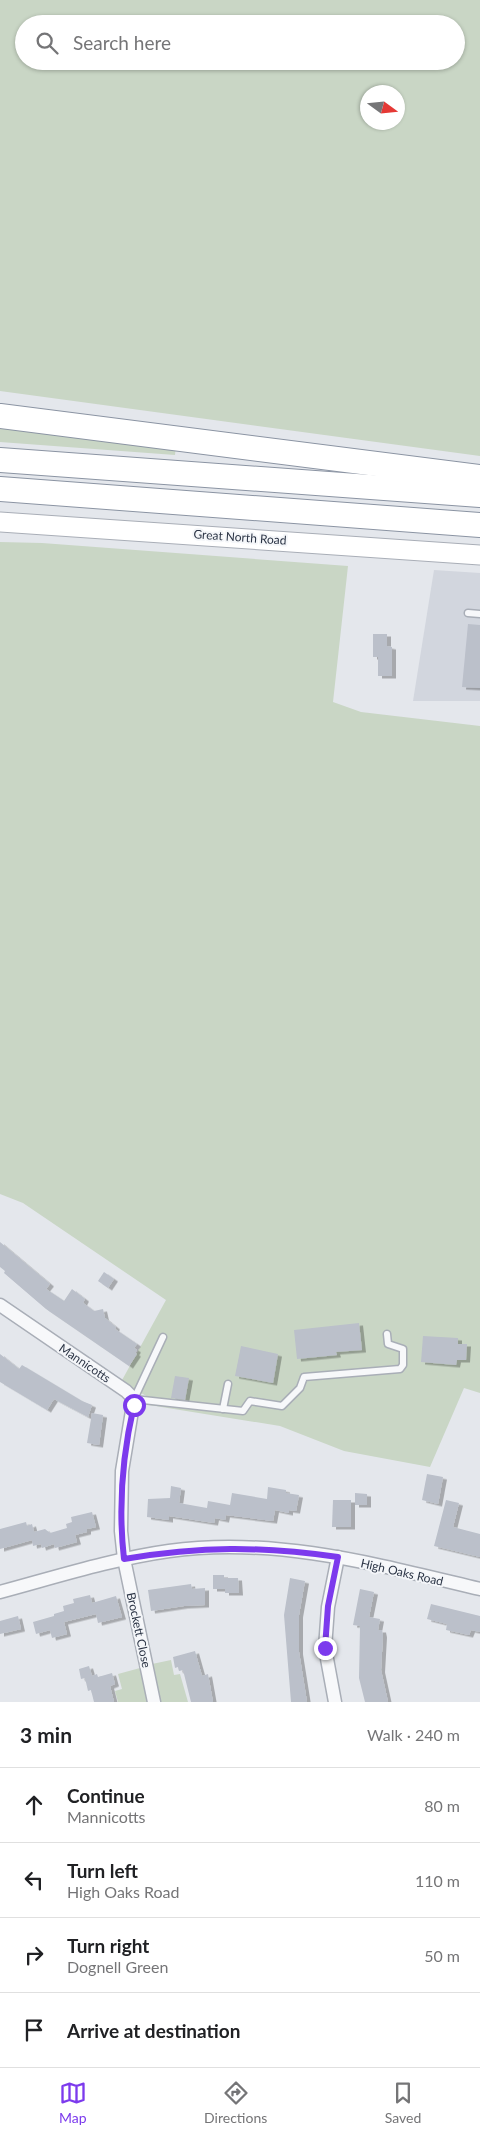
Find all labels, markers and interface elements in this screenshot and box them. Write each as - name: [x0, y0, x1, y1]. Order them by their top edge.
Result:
- search box: [15, 15, 465, 70]
- icon: search: [33, 29, 61, 57]
- text: Search here: [73, 31, 171, 54]
- north arrow: [360, 85, 405, 130]
- street label: Great North Road: [193, 526, 287, 548]
- street label: Mannicotts: [56, 1340, 114, 1386]
- route start: [123, 1394, 146, 1417]
- street label: High Oaks Road: [359, 1555, 445, 1589]
- street label: Brockett Close: [124, 1591, 154, 1669]
- route end: [314, 1637, 337, 1660]
- text: 3 min: [20, 1722, 72, 1747]
- text: Walk · 240 m: [367, 1725, 460, 1744]
- text: Continue: [67, 1784, 145, 1807]
- icon: ahead: [20, 1791, 48, 1819]
- text: 80 m: [424, 1796, 460, 1815]
- text: Mannicotts: [67, 1807, 146, 1826]
- text: Turn left: [67, 1859, 138, 1882]
- icon: left: [20, 1866, 48, 1894]
- text: 110 m: [415, 1871, 460, 1890]
- text: High Oaks Road: [67, 1882, 179, 1901]
- text: Turn right: [67, 1934, 149, 1957]
- icon: right: [20, 1941, 48, 1969]
- text: 50 m: [424, 1946, 460, 1965]
- text: Dognell Green: [67, 1957, 168, 1976]
- icon: arrive: [20, 2016, 48, 2044]
- text: Arrive at destination: [67, 2019, 240, 2042]
- tab: Map: [59, 2079, 87, 2126]
- tab: Directions: [204, 2079, 267, 2126]
- tab: Saved: [385, 2079, 421, 2126]

